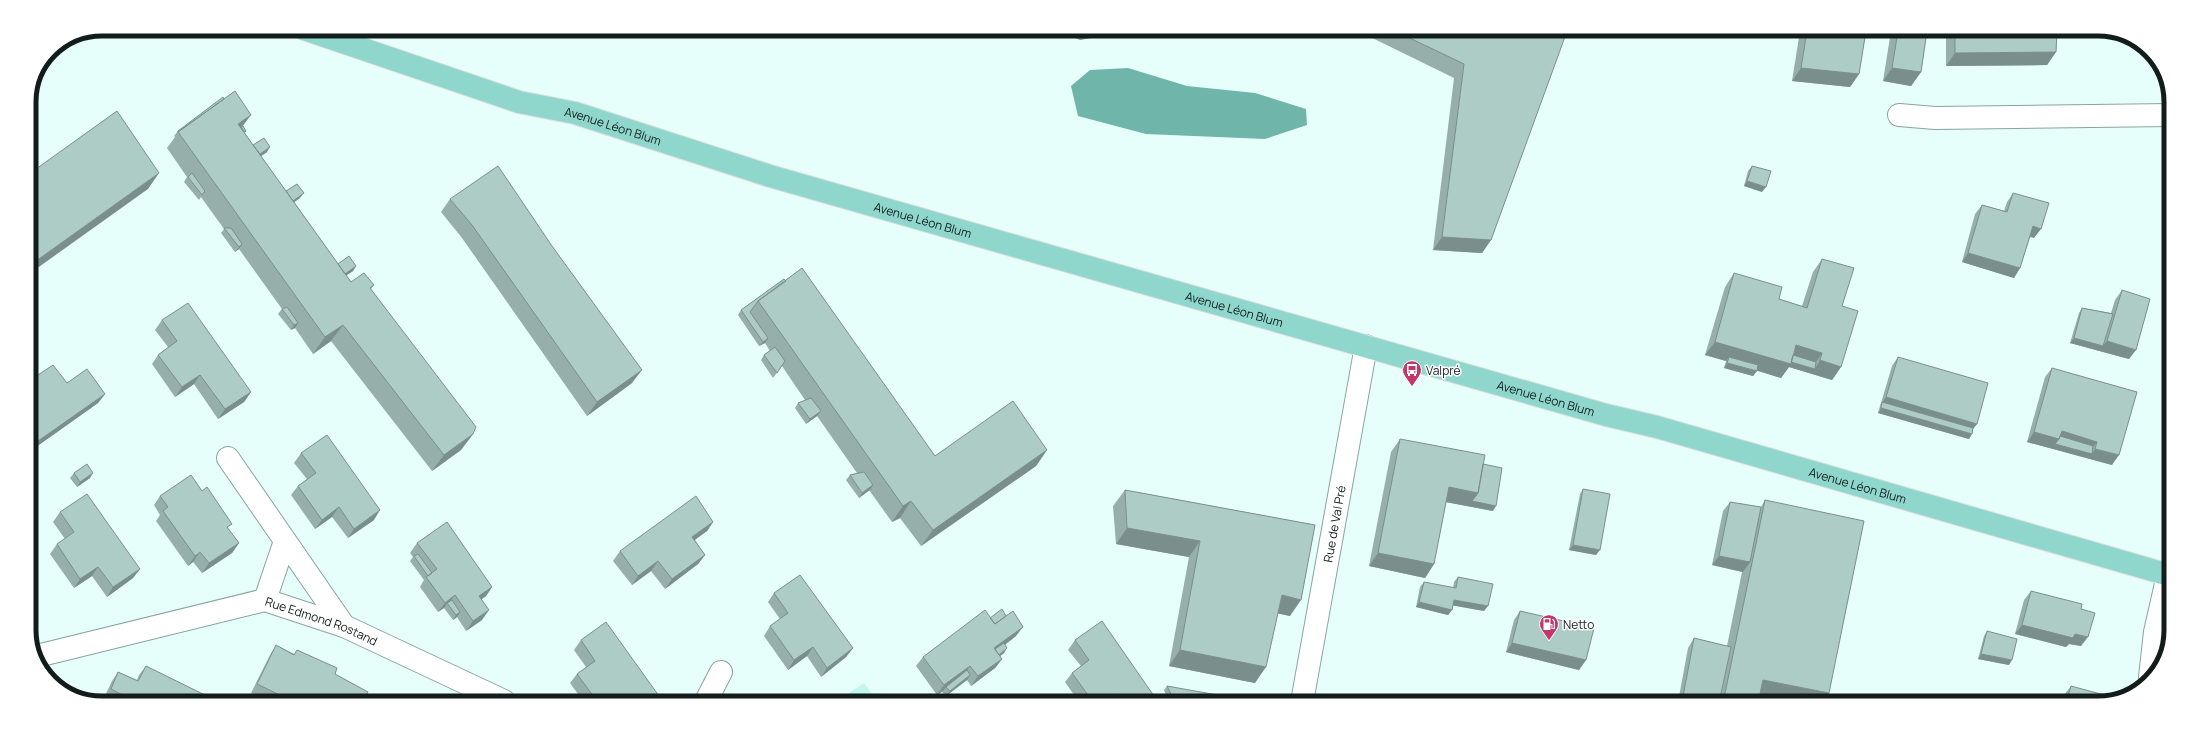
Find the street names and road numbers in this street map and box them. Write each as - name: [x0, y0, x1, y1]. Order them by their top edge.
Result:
- street label: Avenue Léon Blum: [563, 103, 664, 149]
- street label: Avenue Léon Blum: [872, 198, 974, 242]
- street label: Avenue Léon Blum: [1184, 287, 1285, 331]
- street label: Avenue Léon Blum: [1495, 376, 1597, 420]
- street label: Avenue Léon Blum: [1807, 463, 1909, 507]
- street label: Rue de Val Pré: [1319, 484, 1349, 564]
- street label: Rue Edmond Rostand: [263, 592, 381, 649]

